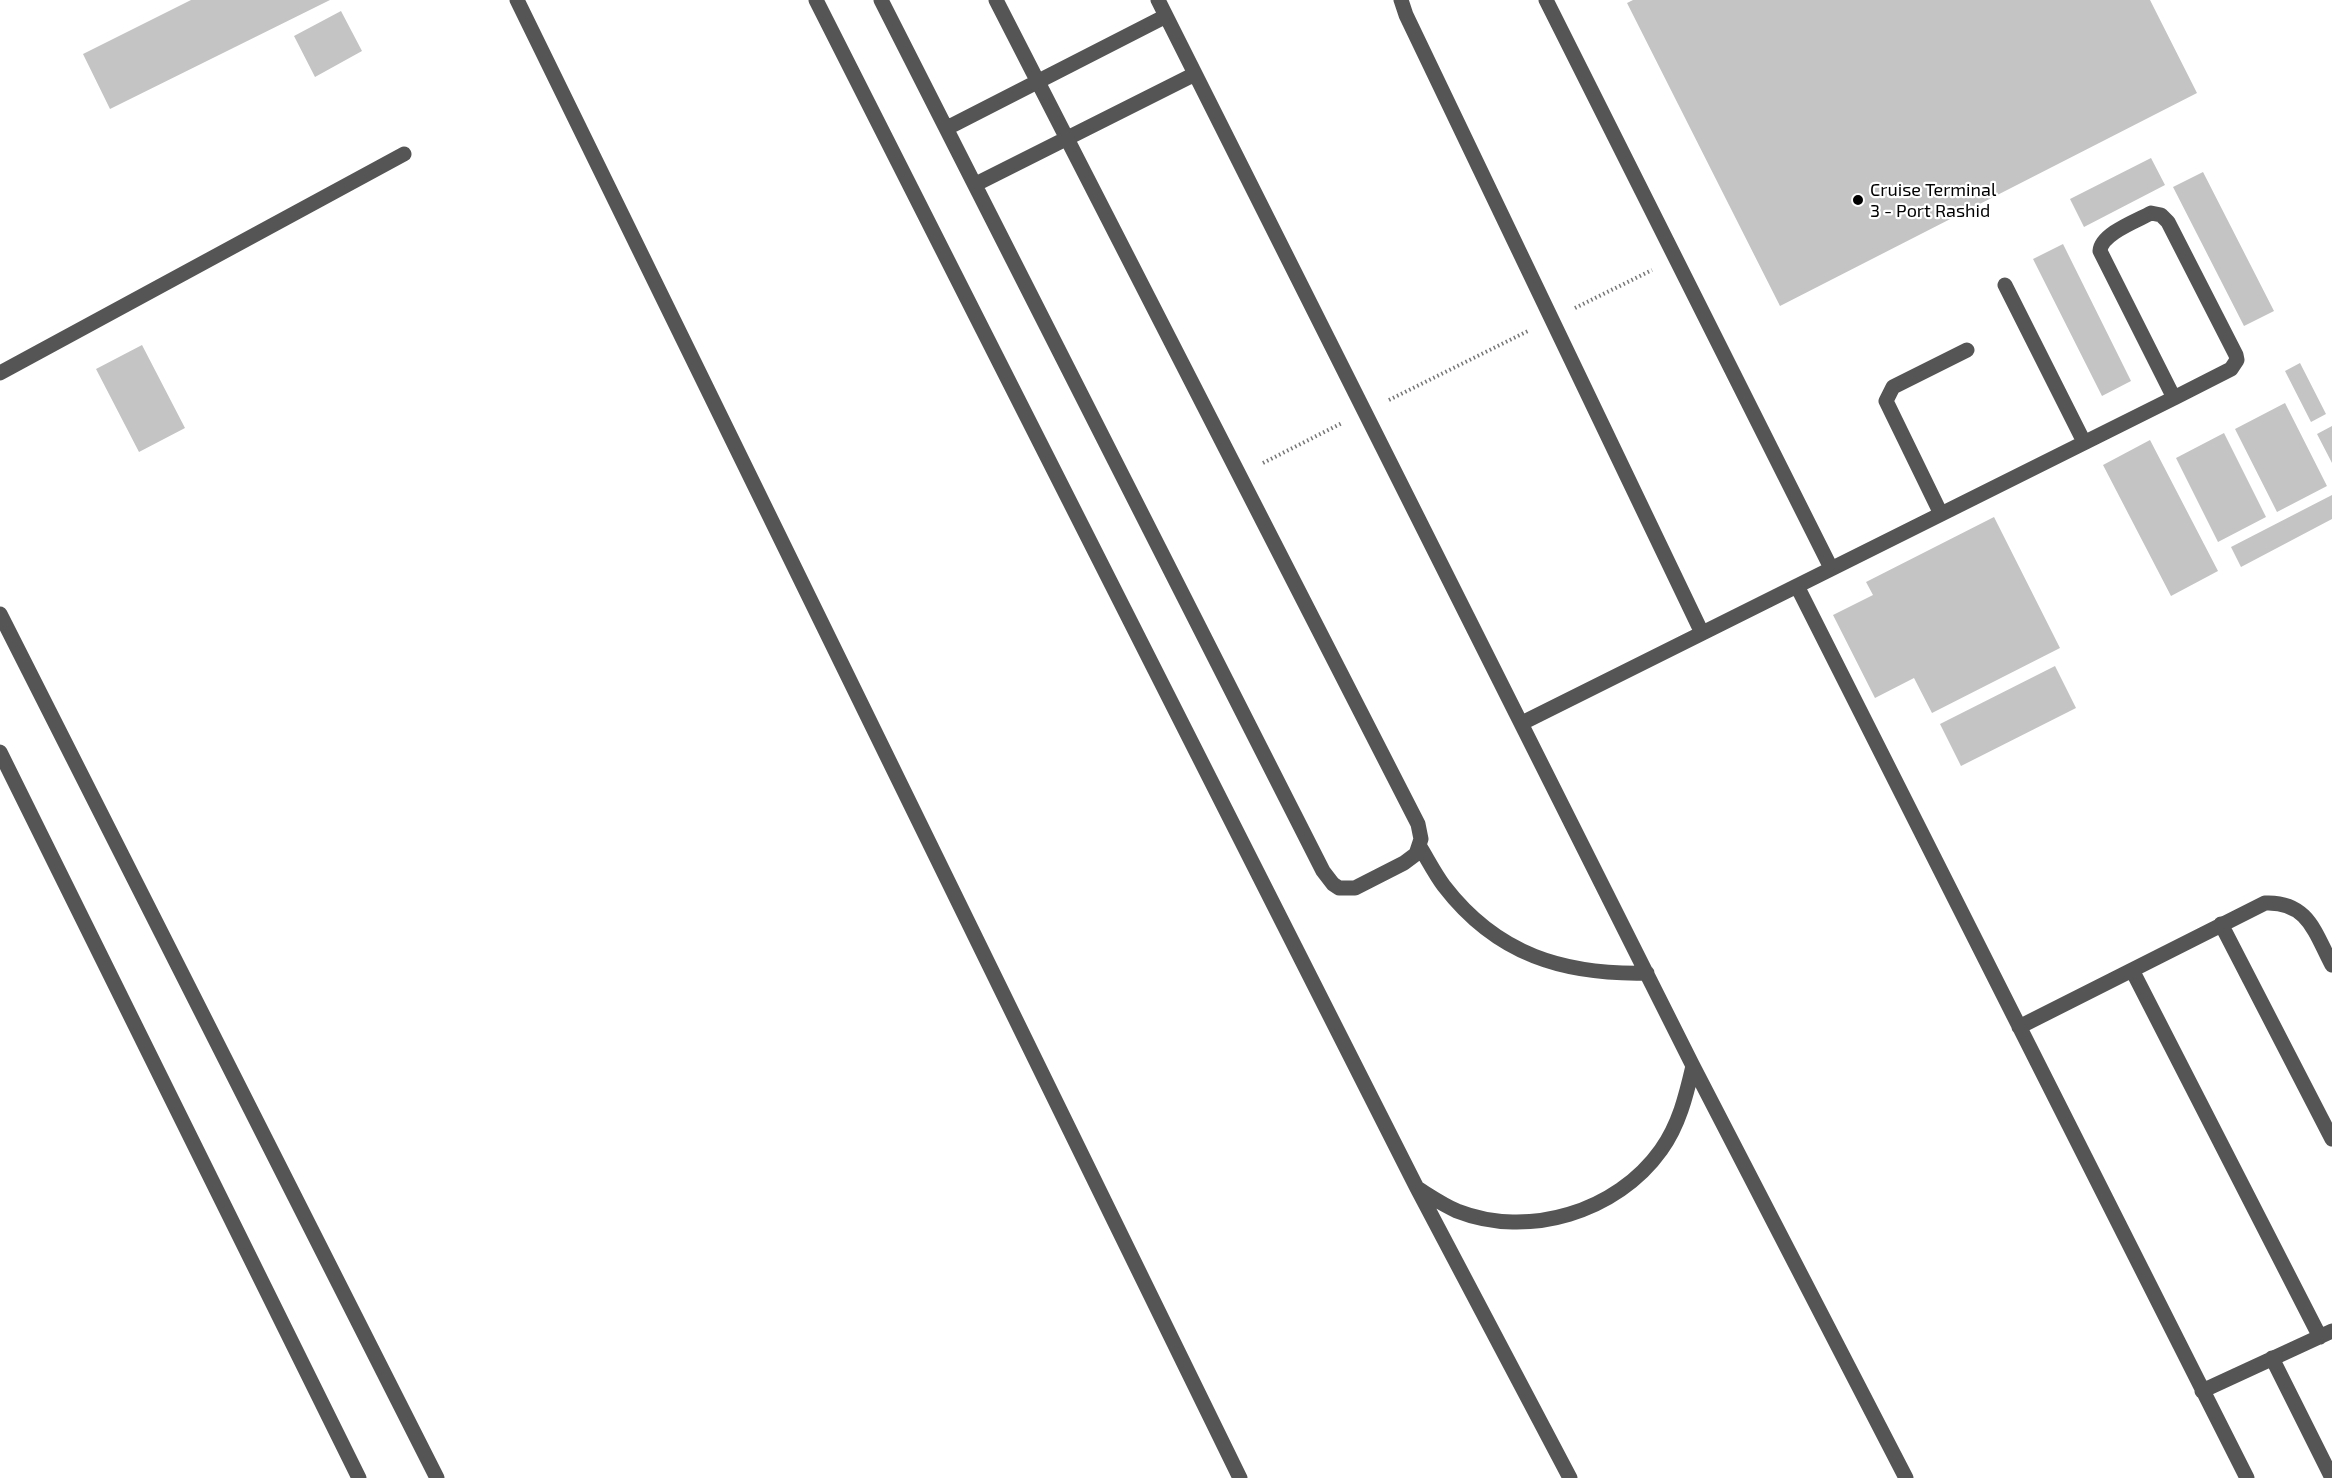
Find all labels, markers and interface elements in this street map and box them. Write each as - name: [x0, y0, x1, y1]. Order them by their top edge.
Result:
- place label: Cruise Terminal 3 - Port Rashid: [1870, 179, 1996, 222]
- marker: Cruise Terminal 3 - Port Rashid: [1851, 193, 1865, 207]

